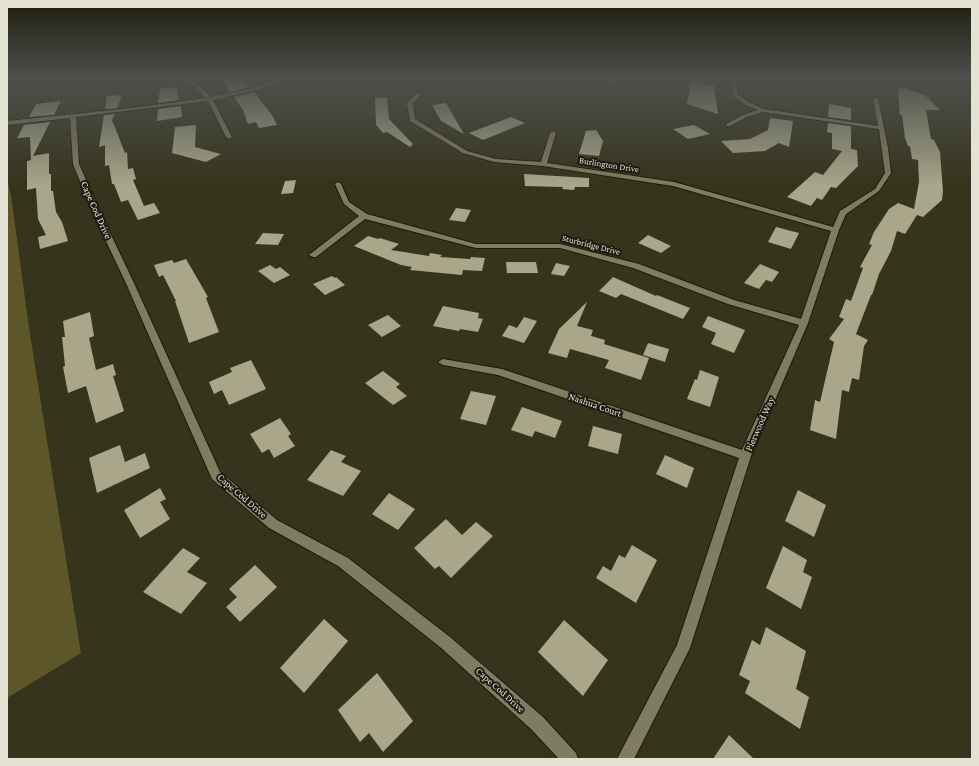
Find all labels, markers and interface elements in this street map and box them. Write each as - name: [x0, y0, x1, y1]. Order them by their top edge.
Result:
- street label: Burlington Drive: [578, 155, 640, 175]
- street label: Cape Cod Drive: [78, 179, 114, 241]
- street label: Sturbridge Drive: [561, 233, 621, 257]
- street label: Nashua Court: [567, 390, 623, 420]
- street label: Pierwood Way: [743, 395, 777, 453]
- street label: Cape Cod Drive: [215, 471, 269, 521]
- street label: Cape Cod Drive: [473, 665, 527, 715]

